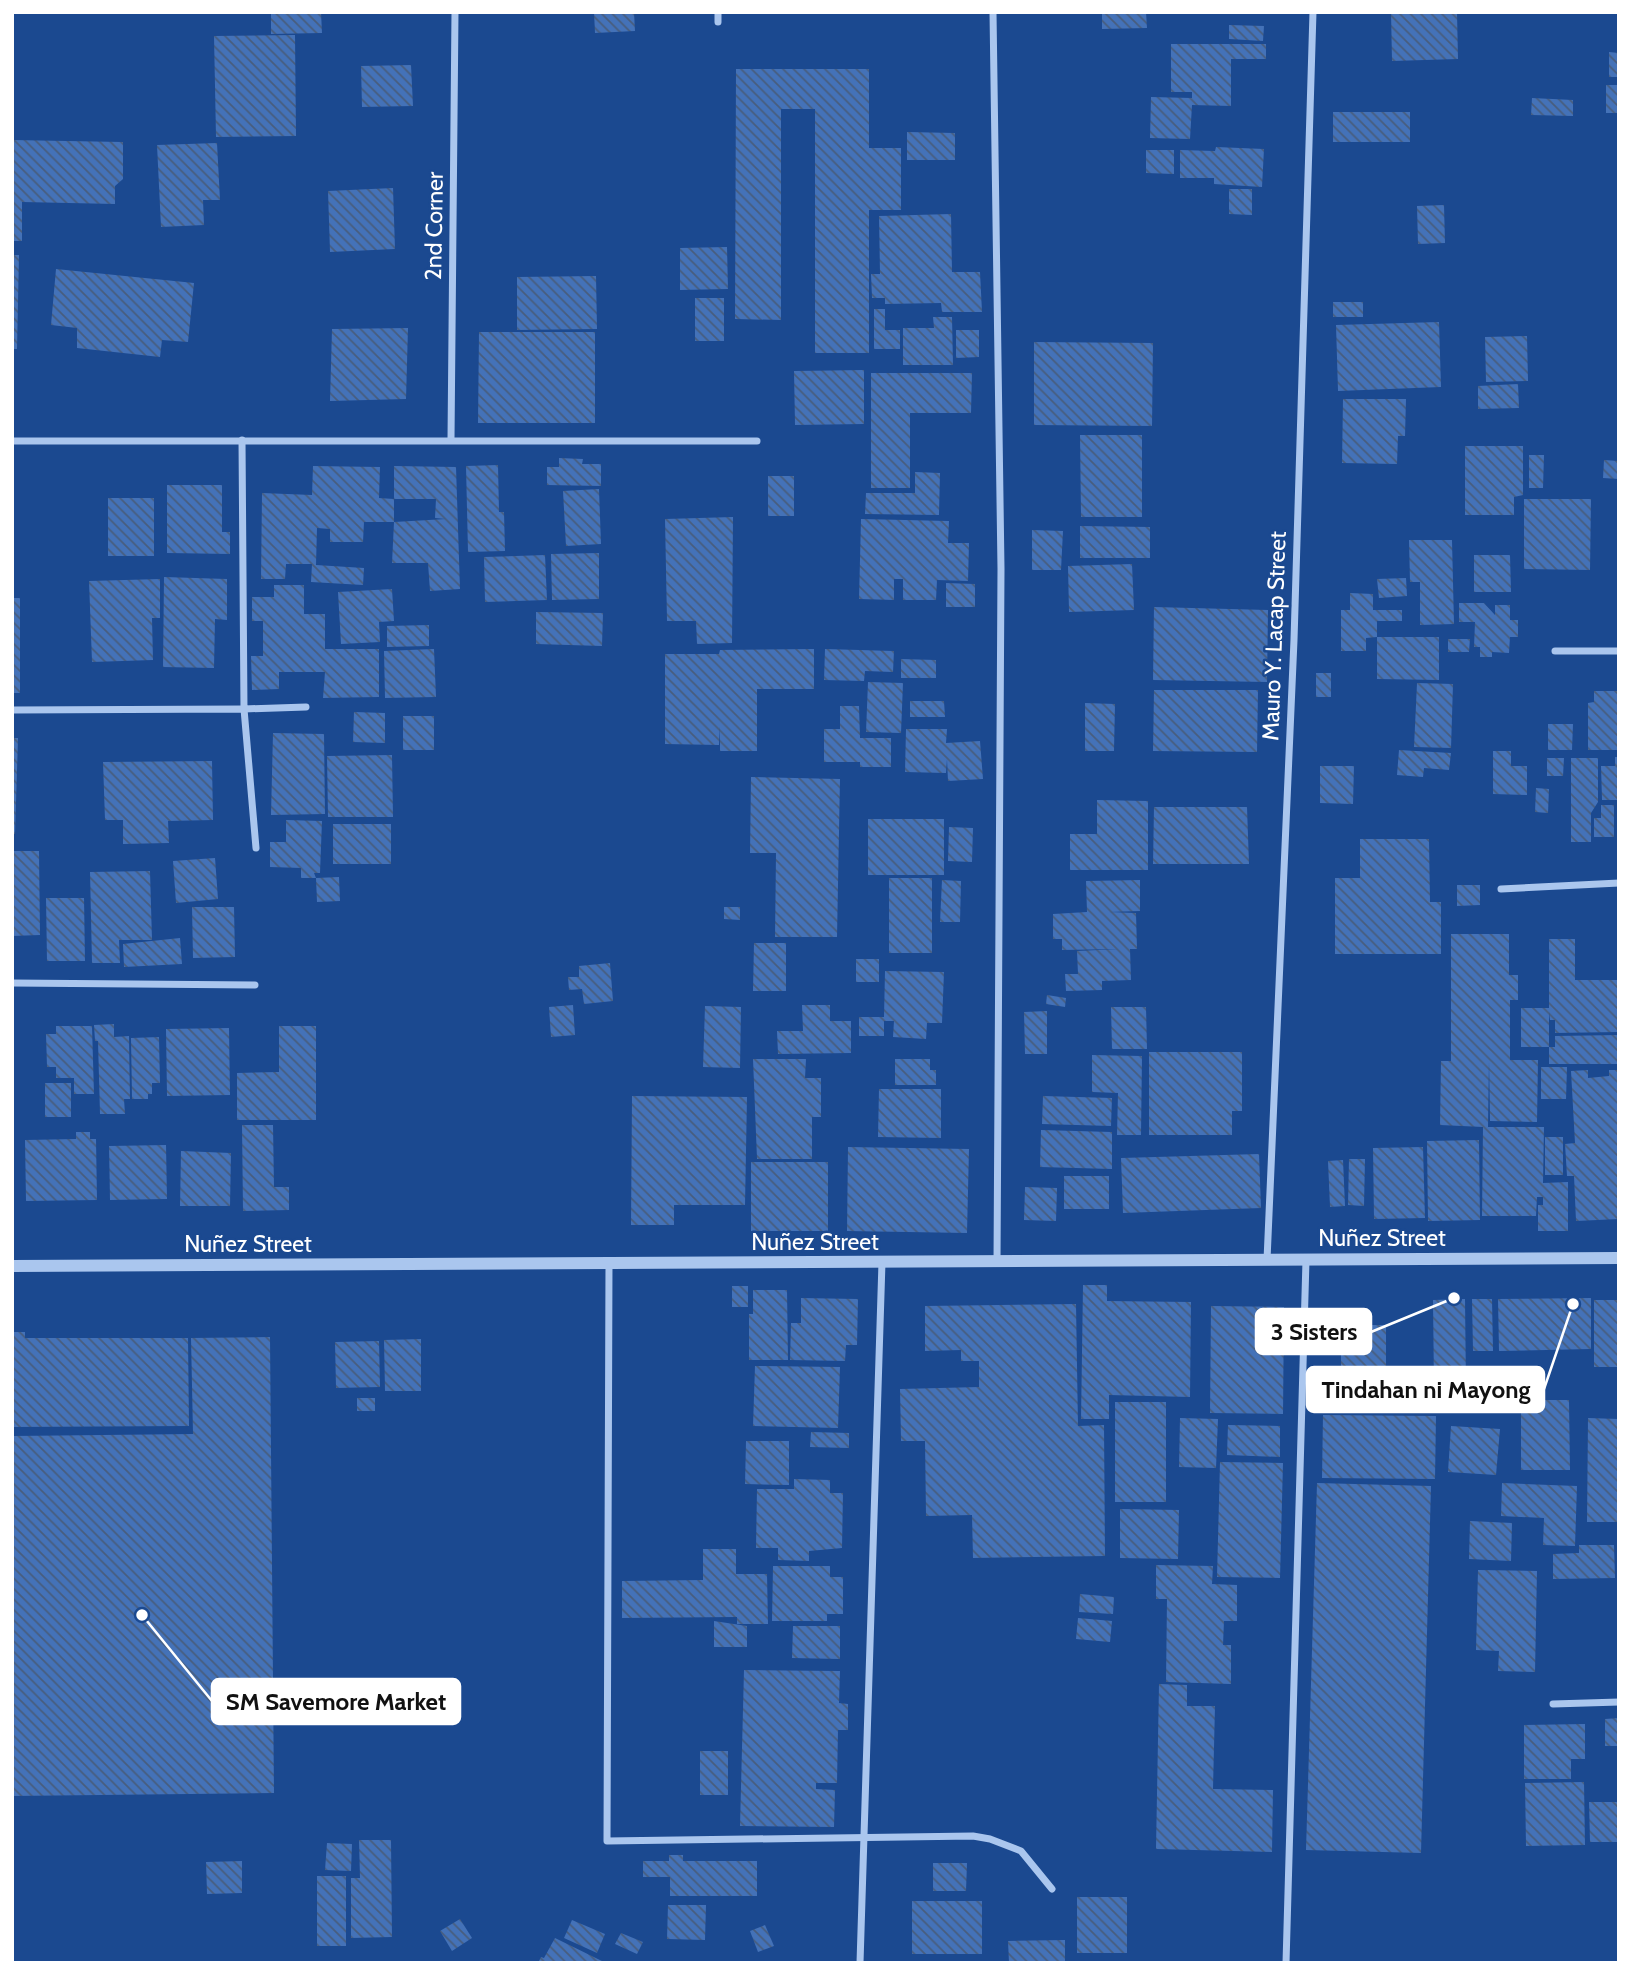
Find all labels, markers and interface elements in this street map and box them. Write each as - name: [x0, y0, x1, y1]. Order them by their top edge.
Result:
- street label: 2nd Corner: [419, 171, 449, 280]
- street label: Mauro Y. Lacap Street: [1256, 531, 1292, 741]
- street label: Nuñez Street: [1318, 1224, 1446, 1252]
- street label: Nuñez Street: [751, 1228, 879, 1256]
- street label: Nuñez Street: [184, 1230, 312, 1258]
- callout: 3 Sisters: [1256, 1309, 1371, 1354]
- text: 3 Sisters: [1271, 1317, 1357, 1346]
- callout: Tindahan ni Mayong: [1307, 1367, 1544, 1412]
- text: Tindahan ni Mayong: [1322, 1375, 1530, 1404]
- callout: SM Savemore Market: [212, 1679, 460, 1724]
- text: SM Savemore Market: [226, 1687, 446, 1716]

